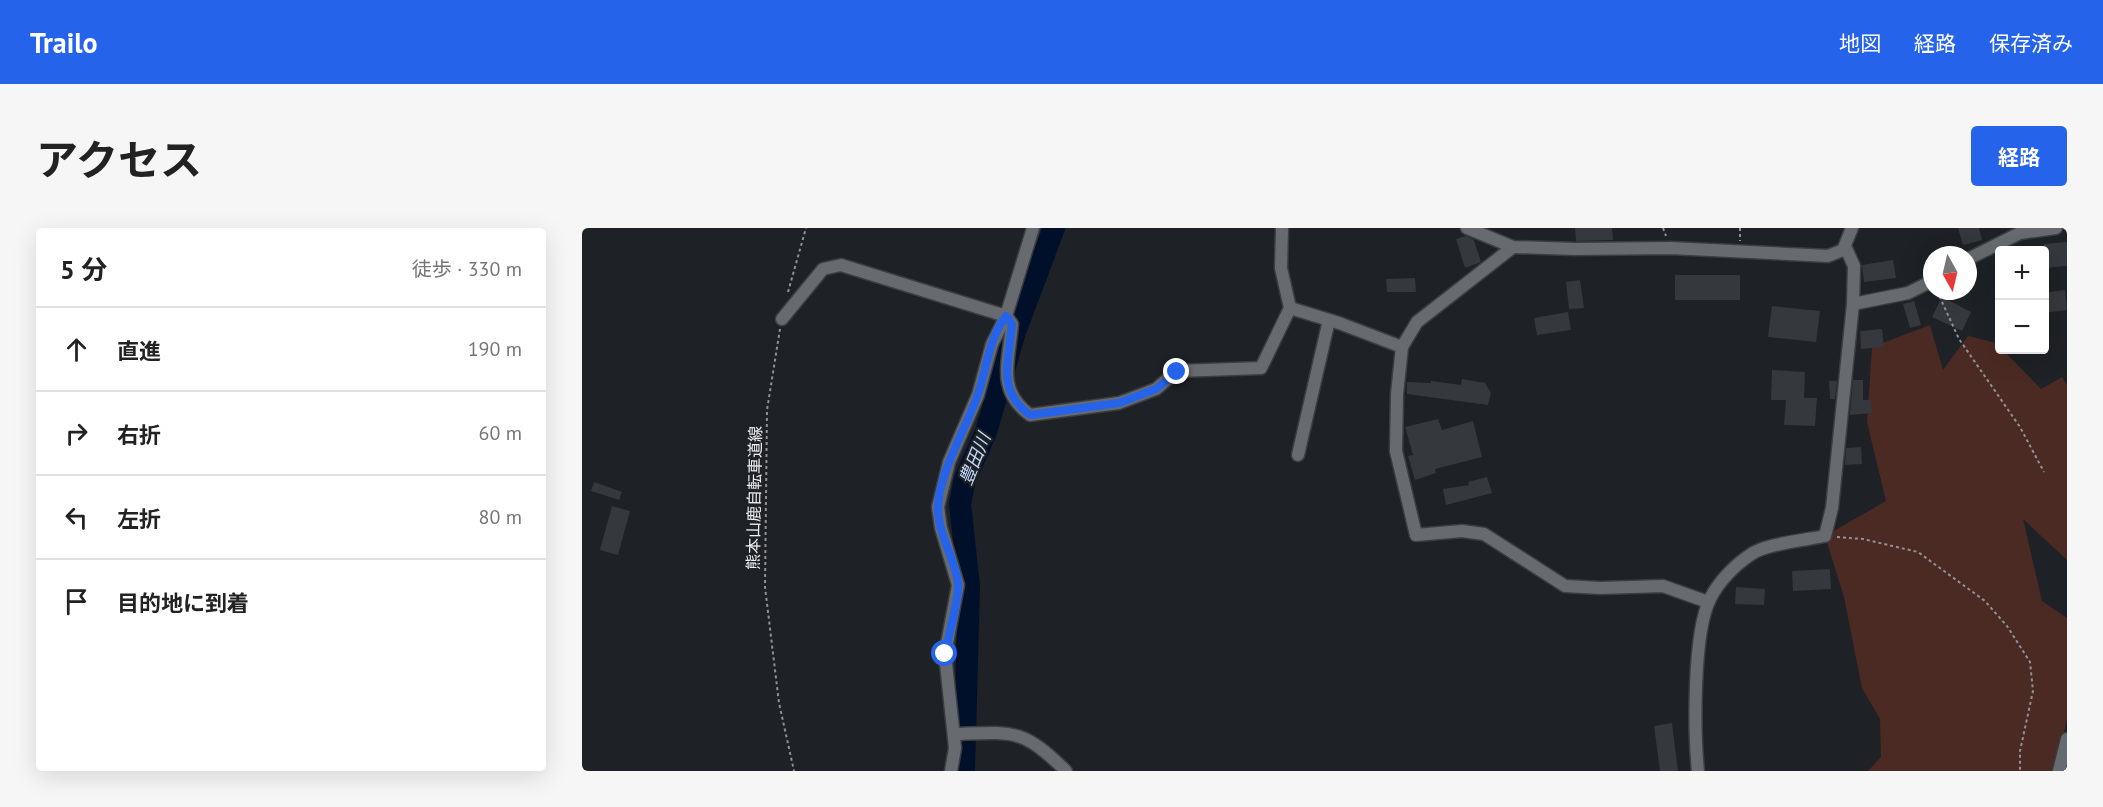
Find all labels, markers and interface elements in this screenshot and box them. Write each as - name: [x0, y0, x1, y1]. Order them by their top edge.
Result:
- text: Trailo: [30, 24, 97, 61]
- text: 地図: [1839, 30, 1881, 57]
- text: 経路: [1914, 30, 1956, 57]
- text: 保存済み: [1989, 30, 2073, 57]
- button: 経路: [1971, 126, 2067, 186]
- text: アクセス: [36, 132, 202, 187]
- north arrow: [1923, 246, 1977, 300]
- map controls: [1995, 246, 2049, 354]
- button: +: [1995, 246, 2049, 300]
- text: 5 分: [60, 253, 107, 286]
- text: 徒歩 · 330 m: [412, 256, 522, 282]
- button: −: [1995, 300, 2049, 354]
- icon: ahead: [60, 333, 93, 366]
- text: 190 m: [468, 336, 522, 362]
- text: 直進: [117, 337, 161, 365]
- route end: [1163, 358, 1189, 384]
- icon: right: [60, 417, 93, 450]
- text: 60 m: [479, 420, 522, 446]
- text: 右折: [117, 421, 161, 449]
- street label: 熊本山鹿自転車道線: [743, 426, 765, 570]
- water label: 豊田川: [954, 428, 996, 488]
- icon: left: [60, 501, 93, 534]
- text: 80 m: [479, 504, 522, 530]
- text: 左折: [117, 505, 161, 533]
- icon: arrive: [60, 585, 93, 618]
- text: 目的地に到着: [117, 589, 249, 617]
- route start: [931, 640, 957, 666]

